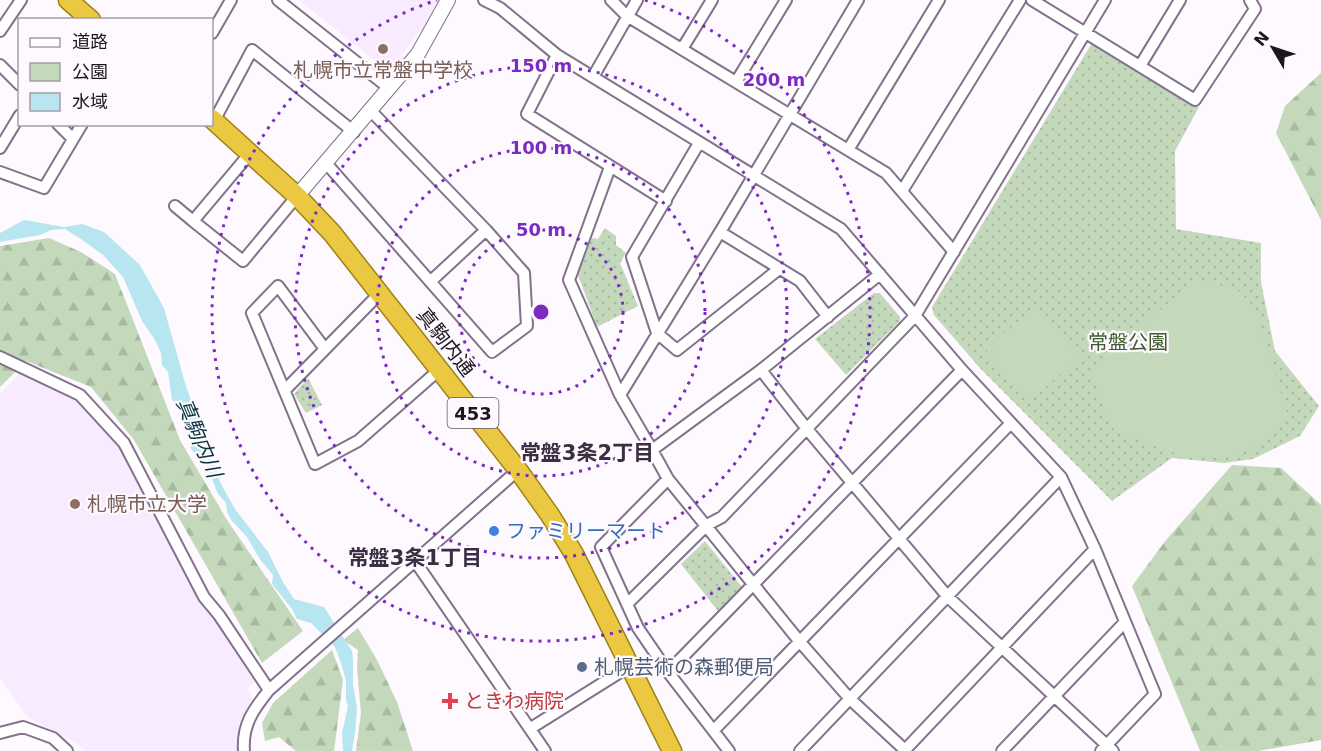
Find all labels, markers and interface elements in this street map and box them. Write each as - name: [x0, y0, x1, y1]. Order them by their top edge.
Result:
- legend: [18, 18, 213, 126]
- north arrow: [1243, 18, 1303, 78]
- text: N: [1250, 28, 1273, 50]
- text: 道路: [72, 31, 108, 52]
- marker: 札幌市立常盤中学校: [376, 42, 390, 56]
- text: 150 m: [510, 55, 572, 76]
- place label: 札幌市立常盤中学校: [293, 58, 473, 82]
- text: 公園: [72, 61, 108, 82]
- text: 200 m: [743, 69, 805, 90]
- text: 水域: [72, 91, 108, 112]
- text: 100 m: [510, 137, 572, 158]
- text: 50 m: [516, 219, 566, 240]
- centre of rings: [531, 302, 551, 322]
- street label: 真駒内通: [412, 303, 480, 381]
- park label: 常盤公園: [1088, 330, 1168, 354]
- water label: 真駒内川: [172, 395, 227, 483]
- road number: 453: [448, 398, 498, 428]
- district label: 常盤3条2丁目: [520, 441, 654, 465]
- place label: 札幌市立大学: [87, 492, 207, 516]
- marker: 札幌市立大学: [68, 497, 82, 511]
- place label: ファミリーマート: [506, 519, 666, 543]
- marker: ファミリーマート: [487, 524, 501, 538]
- district label: 常盤3条1丁目: [348, 546, 482, 570]
- place label: 札幌芸術の森郵便局: [594, 655, 774, 679]
- marker: 札幌芸術の森郵便局: [575, 660, 589, 674]
- place label: ときわ病院: [464, 689, 564, 713]
- marker: ときわ病院: [441, 692, 459, 710]

